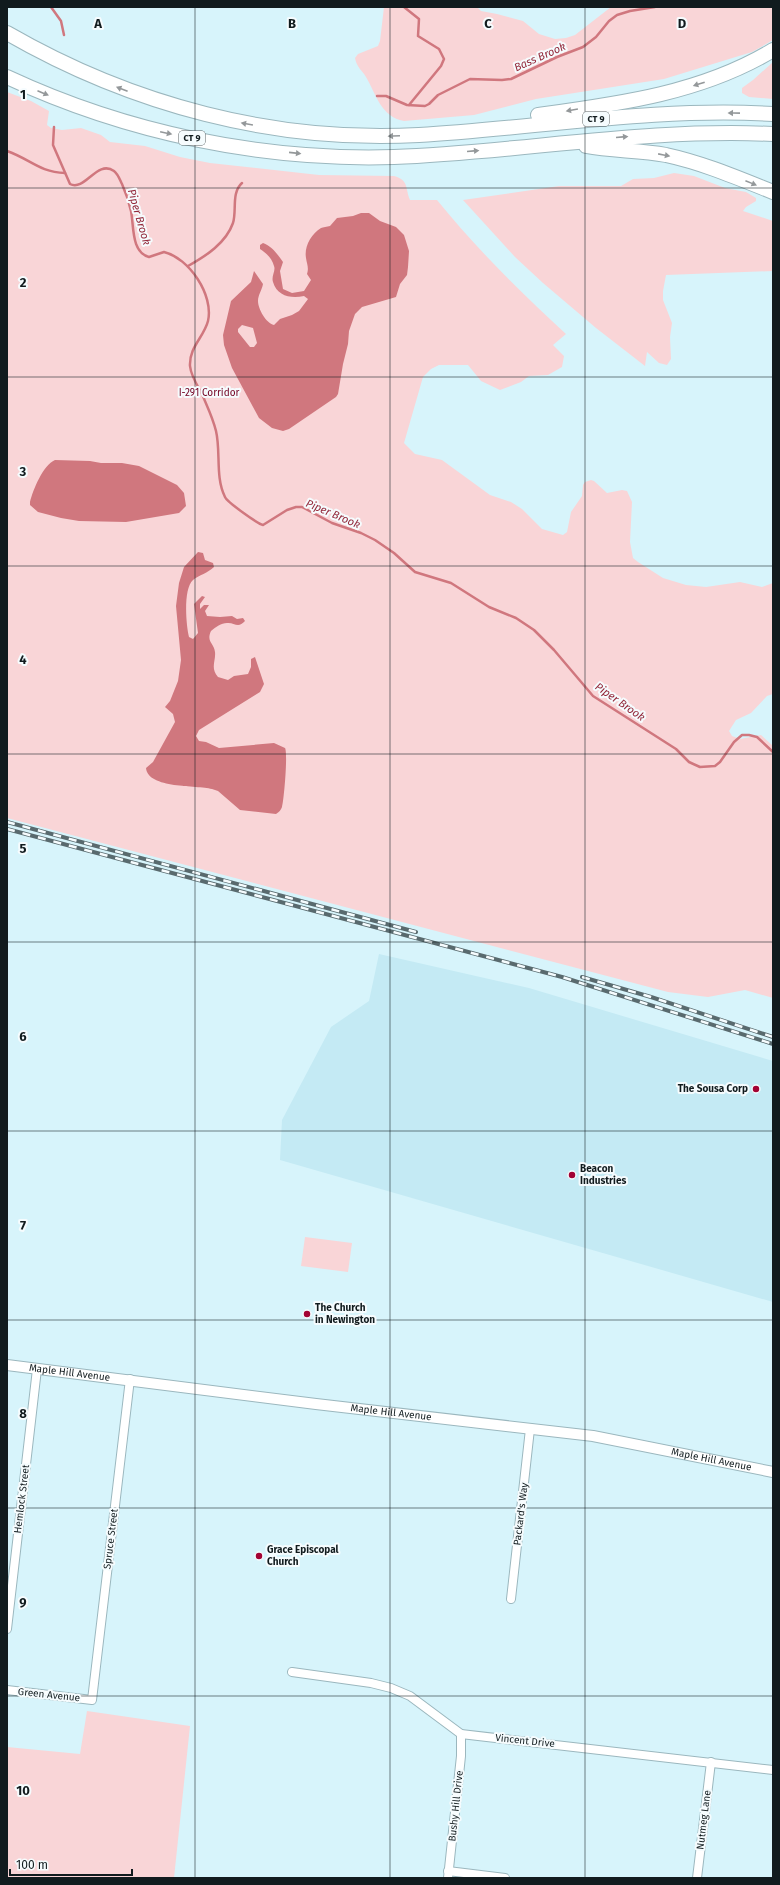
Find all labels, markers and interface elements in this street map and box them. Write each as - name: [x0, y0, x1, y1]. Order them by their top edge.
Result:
- text: A: [93, 16, 102, 31]
- text: B: [288, 16, 296, 31]
- text: C: [484, 16, 492, 31]
- text: D: [678, 16, 687, 31]
- water label: Bass Brook: [512, 40, 568, 74]
- one-way arrow: [693, 81, 705, 87]
- one-way arrow: [116, 85, 128, 91]
- text: 1: [20, 87, 26, 102]
- one-way arrow: [37, 90, 49, 96]
- one-way arrow: [566, 107, 578, 113]
- one-way arrow: [728, 109, 740, 116]
- road number: CT 9: [583, 112, 609, 126]
- one-way arrow: [241, 120, 253, 126]
- one-way arrow: [160, 130, 172, 136]
- road number: CT 9: [179, 131, 205, 145]
- one-way arrow: [387, 133, 400, 139]
- one-way arrow: [616, 133, 628, 140]
- one-way arrow: [467, 147, 479, 154]
- one-way arrow: [288, 150, 301, 157]
- one-way arrow: [657, 152, 670, 158]
- one-way arrow: [746, 181, 758, 187]
- water label: Piper Brook: [125, 187, 153, 247]
- text: 2: [20, 275, 27, 290]
- park label: I-291 Corridor: [179, 387, 239, 399]
- text: 3: [19, 464, 27, 479]
- water label: Piper Brook: [304, 497, 362, 531]
- text: 4: [19, 652, 27, 667]
- water label: Piper Brook: [593, 680, 647, 724]
- text: 5: [20, 841, 27, 856]
- text: 6: [19, 1029, 27, 1044]
- place label: The Sousa Corp: [678, 1083, 748, 1095]
- marker: The Sousa Corp: [751, 1084, 761, 1094]
- place label: Beacon Industries: [580, 1163, 626, 1187]
- marker: Beacon Industries: [567, 1170, 577, 1180]
- text: 7: [20, 1218, 26, 1233]
- place label: The Church in Newington: [315, 1302, 375, 1326]
- marker: The Church in Newington: [302, 1309, 312, 1319]
- street label: Maple Hill Avenue: [28, 1362, 111, 1384]
- street label: Maple Hill Avenue: [350, 1402, 432, 1423]
- text: 8: [19, 1406, 27, 1421]
- street label: Maple Hill Avenue: [670, 1446, 753, 1474]
- street label: Hemlock Street: [12, 1464, 32, 1534]
- street label: Packard's Way: [511, 1482, 531, 1546]
- street label: Spruce Street: [101, 1508, 121, 1570]
- place label: Grace Episcopal Church: [267, 1544, 339, 1568]
- marker: Grace Episcopal Church: [254, 1551, 264, 1561]
- text: 9: [19, 1595, 27, 1610]
- street label: Green Avenue: [17, 1686, 81, 1704]
- street label: Vincent Drive: [495, 1732, 555, 1750]
- street label: Bushy Hill Drive: [446, 1770, 466, 1842]
- text: 10: [16, 1783, 30, 1798]
- street label: Nutmeg Lane: [694, 1790, 714, 1850]
- scale bar: [10, 1851, 132, 1877]
- text: 100 m: [16, 1858, 48, 1872]

